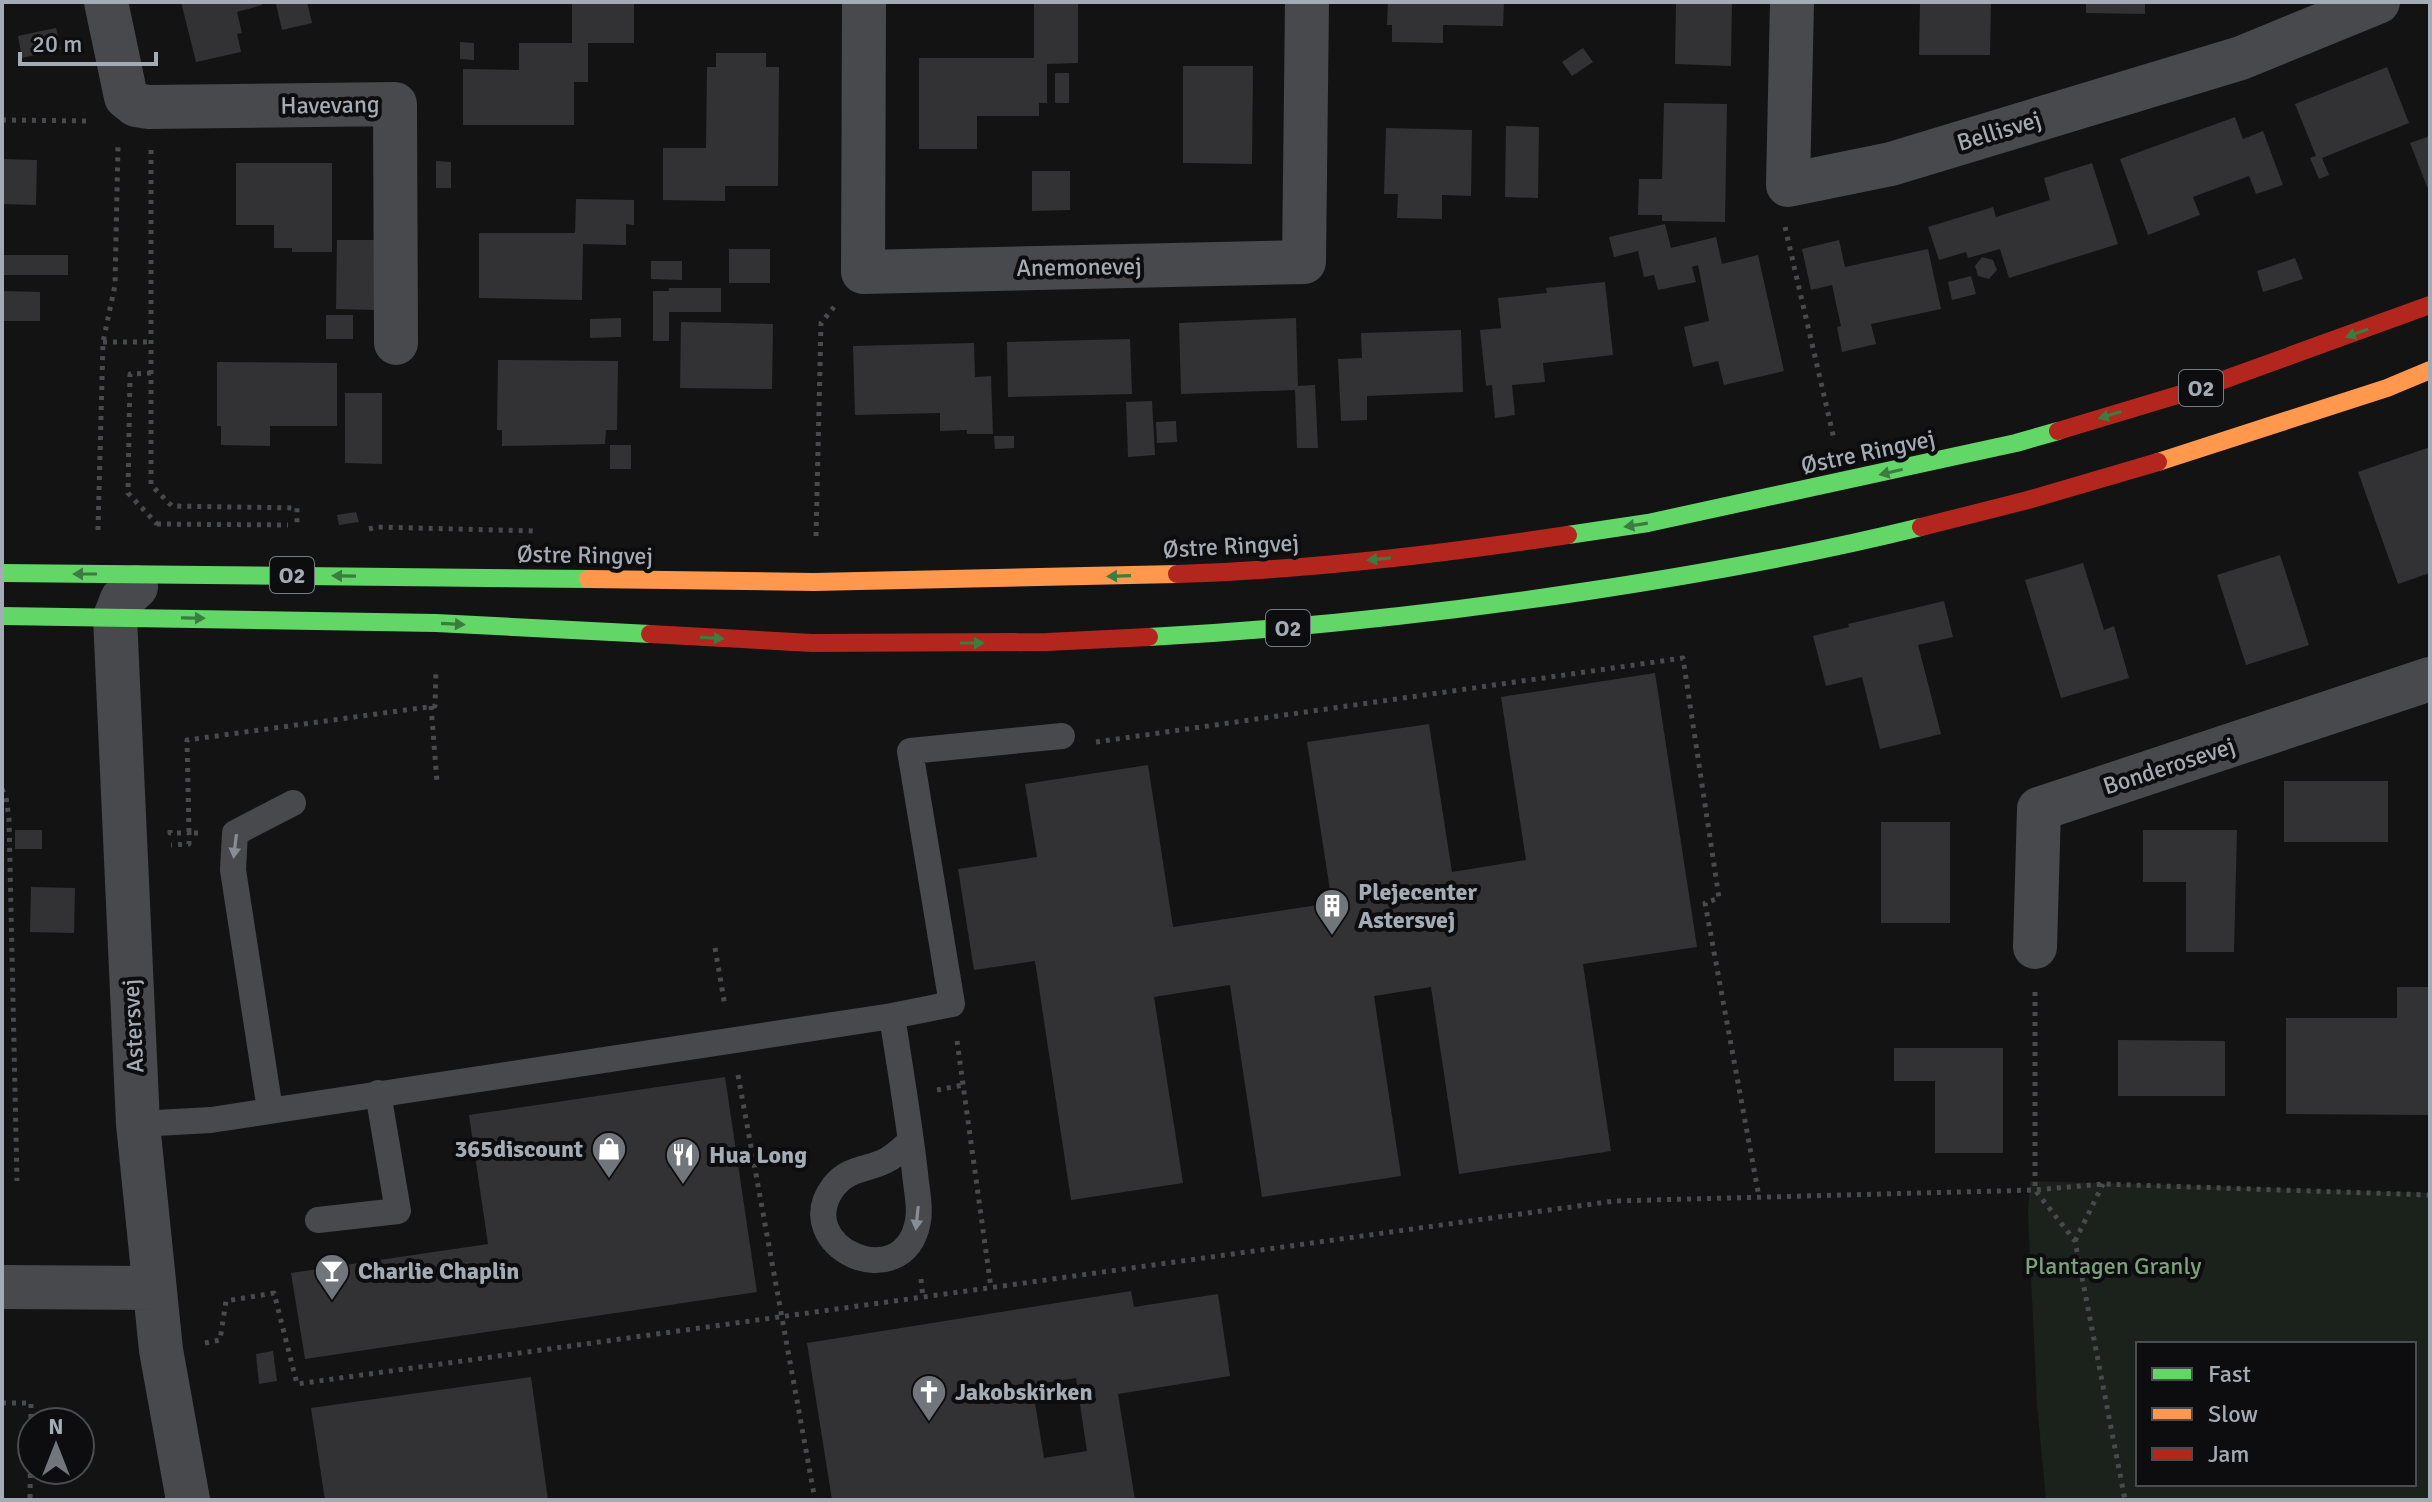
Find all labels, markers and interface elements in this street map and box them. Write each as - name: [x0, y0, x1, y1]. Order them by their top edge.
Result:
- scale bar: [20, 16, 156, 66]
- text: 20 m: [32, 29, 82, 59]
- street label: Havevang: [280, 89, 380, 121]
- street label: Bellisvej: [1953, 104, 2045, 158]
- street label: Anemonevej: [1016, 251, 1142, 283]
- one-way arrow: [2345, 328, 2369, 340]
- road number: O2: [2179, 370, 2223, 406]
- one-way arrow: [2098, 409, 2122, 422]
- street label: Østre Ringvej: [1798, 423, 1938, 481]
- one-way arrow: [1878, 466, 1903, 479]
- one-way arrow: [1624, 519, 1649, 531]
- street label: Østre Ringvej: [1162, 527, 1300, 565]
- street label: Østre Ringvej: [517, 539, 653, 571]
- one-way arrow: [1366, 553, 1391, 566]
- road number: O2: [270, 557, 314, 593]
- one-way arrow: [72, 568, 97, 580]
- one-way arrow: [331, 570, 356, 582]
- one-way arrow: [1106, 570, 1131, 583]
- road number: O2: [1266, 610, 1310, 646]
- one-way arrow: [181, 612, 206, 625]
- one-way arrow: [441, 617, 466, 630]
- one-way arrow: [700, 632, 725, 645]
- one-way arrow: [960, 637, 985, 649]
- street label: Bonderosevej: [2099, 731, 2239, 801]
- one-way arrow: [228, 834, 241, 859]
- place label: Plejecenter Astersvej: [1358, 877, 1478, 935]
- building icon: Plejecenter Astersvej: [1313, 887, 1351, 937]
- street label: Astersvej: [116, 978, 150, 1074]
- shop icon: 365discount: [590, 1130, 628, 1180]
- place label: 365discount: [454, 1134, 583, 1164]
- restaurant icon: Hua Long: [664, 1136, 702, 1186]
- place label: Hua Long: [709, 1140, 807, 1170]
- one-way arrow: [910, 1206, 923, 1231]
- park label: Plantagen Granly: [2025, 1251, 2201, 1281]
- bar icon: Charlie Chaplin: [313, 1252, 351, 1302]
- place label: Charlie Chaplin: [358, 1256, 519, 1286]
- legend: [2136, 1342, 2416, 1486]
- text: Fast: [2208, 1359, 2251, 1389]
- church icon: Jakobskirken: [910, 1373, 948, 1423]
- place label: Jakobskirken: [955, 1377, 1093, 1407]
- text: Slow: [2208, 1399, 2258, 1429]
- north arrow: [16, 1406, 96, 1486]
- text: N: [48, 1413, 64, 1440]
- text: Jam: [2208, 1439, 2249, 1469]

